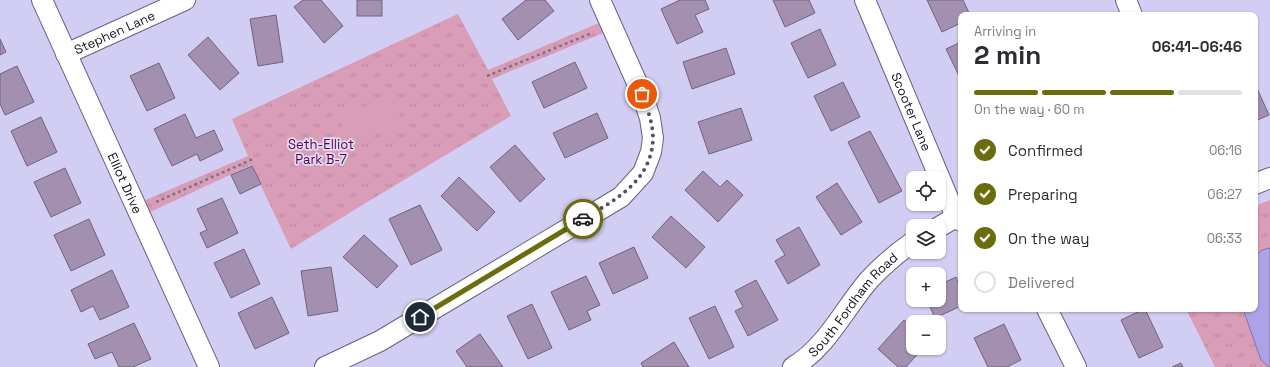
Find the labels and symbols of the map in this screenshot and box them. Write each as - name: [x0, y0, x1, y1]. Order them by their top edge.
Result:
- street label: Stephen Lane: [71, 6, 157, 58]
- street label: Scooter Lane: [888, 70, 936, 153]
- pin: [625, 77, 659, 111]
- park label: Seth-Elliot Park B-7: [288, 136, 354, 168]
- street label: Elliot Drive: [104, 150, 146, 216]
- courier: [563, 199, 603, 239]
- street label: South Fordham Road: [804, 249, 901, 361]
- pin: [403, 300, 437, 334]

